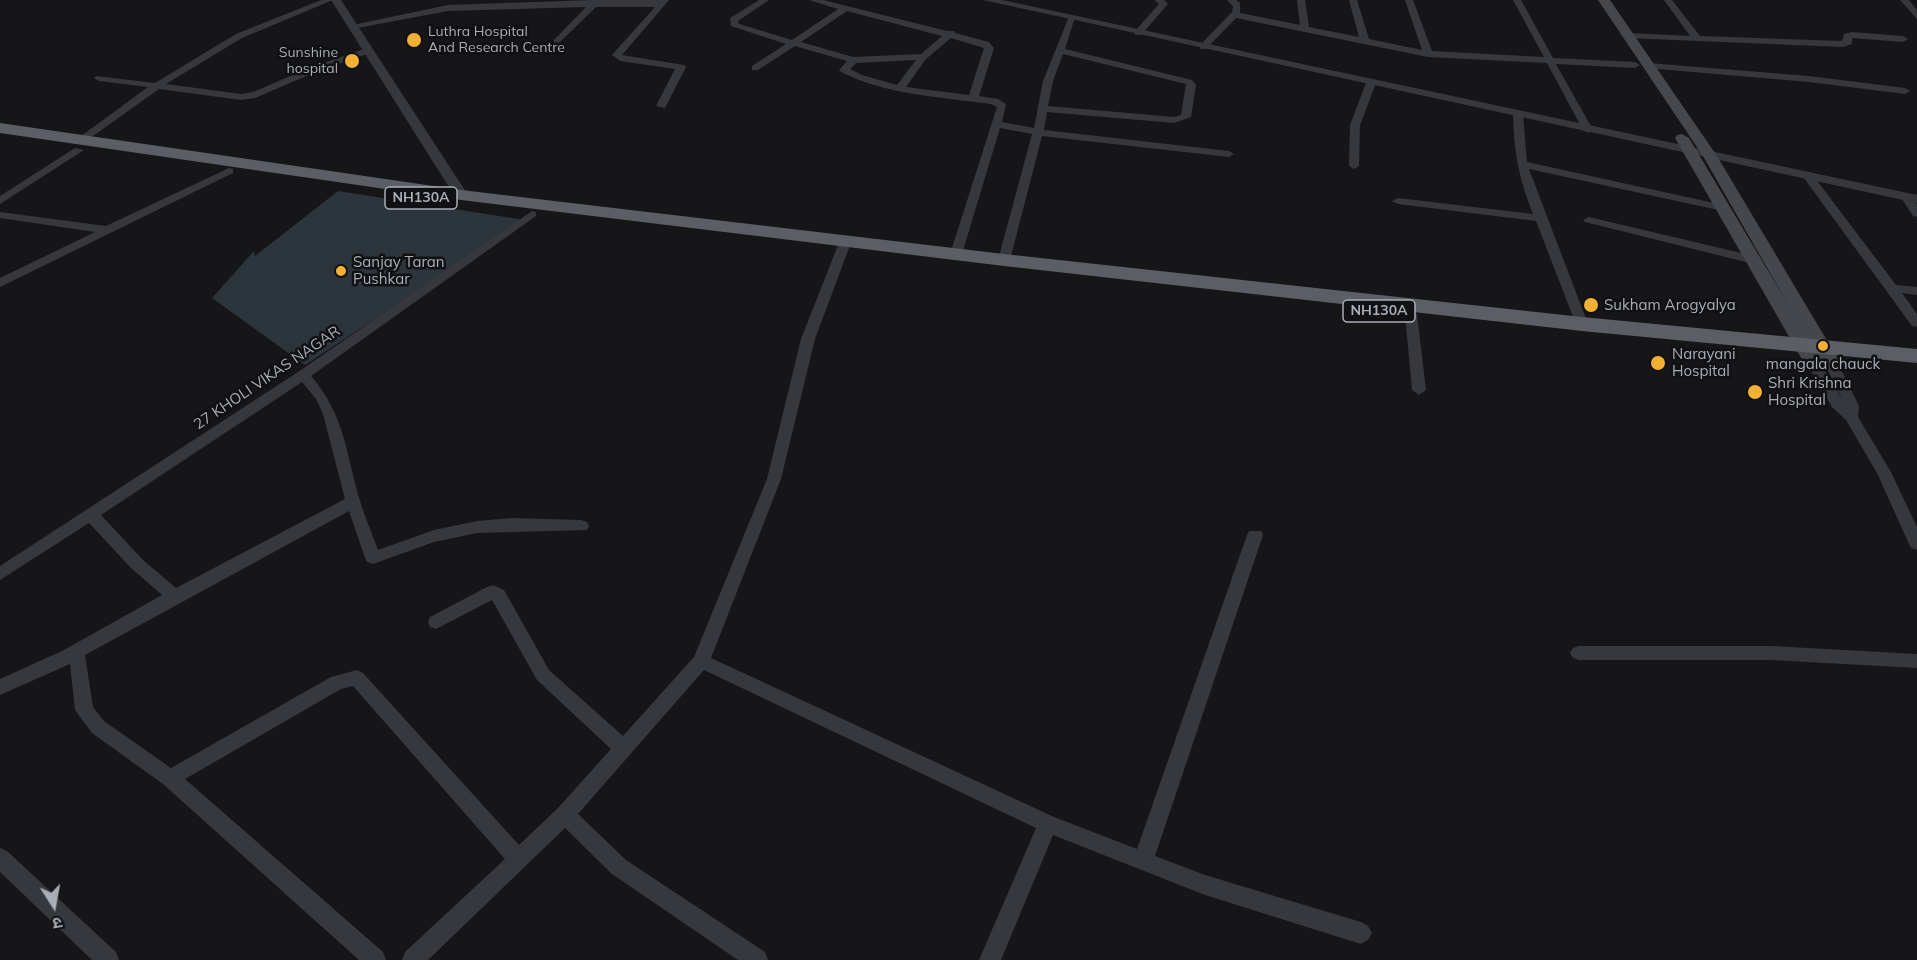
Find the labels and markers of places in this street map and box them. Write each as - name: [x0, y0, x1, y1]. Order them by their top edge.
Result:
- place label: Luthra Hospital And Research Centre: [428, 24, 565, 56]
- marker: Luthra Hospital And Research Centre: [405, 31, 423, 49]
- place label: Sunshine hospital: [279, 45, 338, 78]
- marker: Sunshine hospital: [343, 52, 361, 70]
- place label: Sanjay Taran Pushkar: [353, 253, 445, 288]
- marker: Sanjay Taran Pushkar: [334, 264, 348, 278]
- marker: Sukham Arogyalya: [1582, 296, 1600, 314]
- place label: Sukham Arogyalya: [1604, 296, 1736, 314]
- marker: mangala chauck: [1816, 339, 1830, 353]
- place label: Narayani Hospital: [1672, 345, 1736, 380]
- marker: Narayani Hospital: [1649, 354, 1667, 372]
- place label: mangala chauck: [1766, 355, 1880, 373]
- place label: Shri Krishna Hospital: [1768, 374, 1852, 409]
- marker: Shri Krishna Hospital: [1746, 383, 1764, 401]

